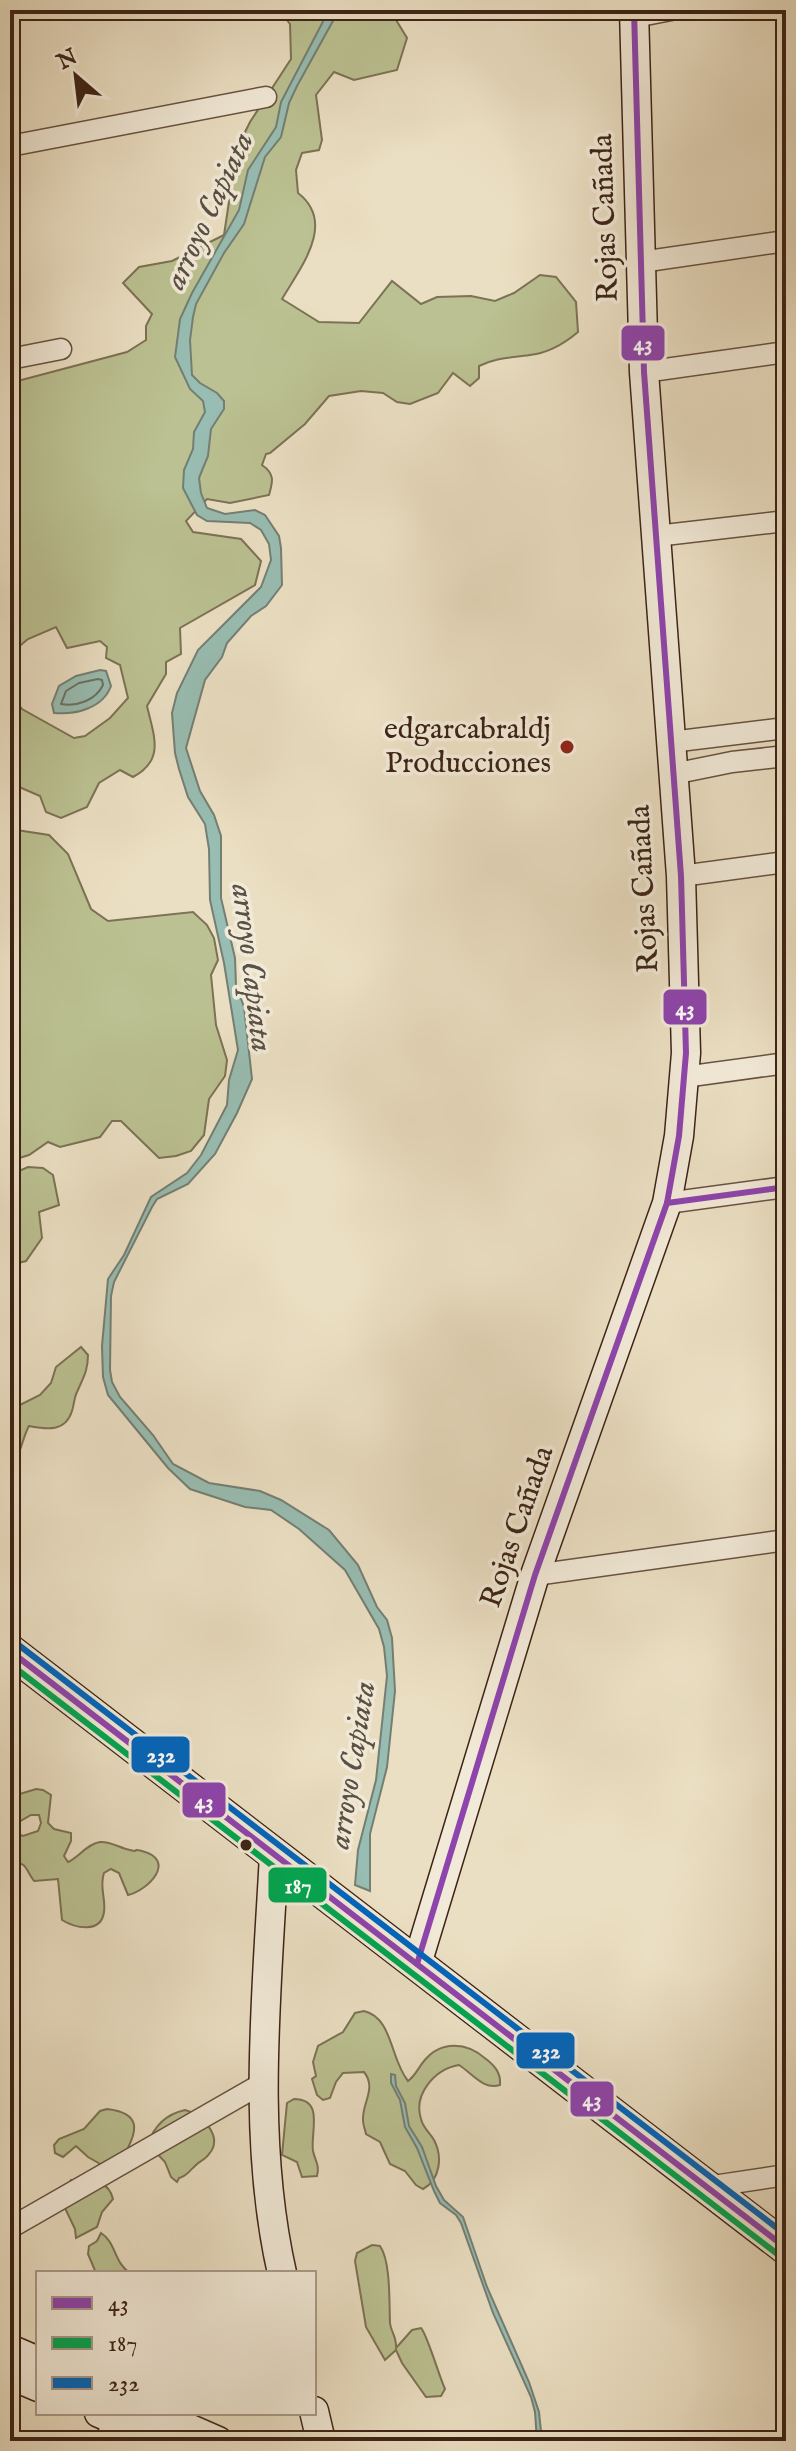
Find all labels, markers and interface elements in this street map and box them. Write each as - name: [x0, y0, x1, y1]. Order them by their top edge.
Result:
- north arrow: [36, 36, 116, 116]
- text: N: [52, 43, 83, 77]
- water label: arroyo Capiata: [155, 126, 264, 297]
- street label: Rojas Cañada: [584, 133, 628, 303]
- line badge: 43: [620, 324, 666, 362]
- text: 43: [633, 330, 653, 358]
- place label: edgarcabraldj Producciones: [384, 711, 551, 783]
- marker: edgarcabraldj Producciones: [558, 738, 576, 756]
- street label: Rojas Cañada: [622, 804, 668, 974]
- water label: arroyo Capiata: [220, 881, 282, 1054]
- line badge: 43: [662, 988, 708, 1026]
- text: 43: [675, 995, 695, 1023]
- street label: Rojas Cañada: [473, 1441, 563, 1613]
- water label: arroyo Capiata: [319, 1678, 386, 1853]
- line badge: 232: [130, 1735, 191, 1774]
- text: 232: [147, 1742, 175, 1770]
- line badge: 43: [181, 1781, 227, 1819]
- text: 43: [194, 1788, 214, 1816]
- unlabelled marker: [238, 1837, 254, 1853]
- line badge: 187: [267, 1866, 328, 1904]
- text: 187: [284, 1873, 312, 1901]
- line badge: 232: [515, 2031, 576, 2070]
- text: 232: [532, 2038, 560, 2066]
- line badge: 43: [569, 2080, 615, 2118]
- text: 43: [582, 2086, 602, 2114]
- legend: [36, 2271, 316, 2415]
- text: 43: [108, 2289, 129, 2320]
- text: 187: [108, 2329, 138, 2360]
- text: 232: [108, 2369, 140, 2400]

